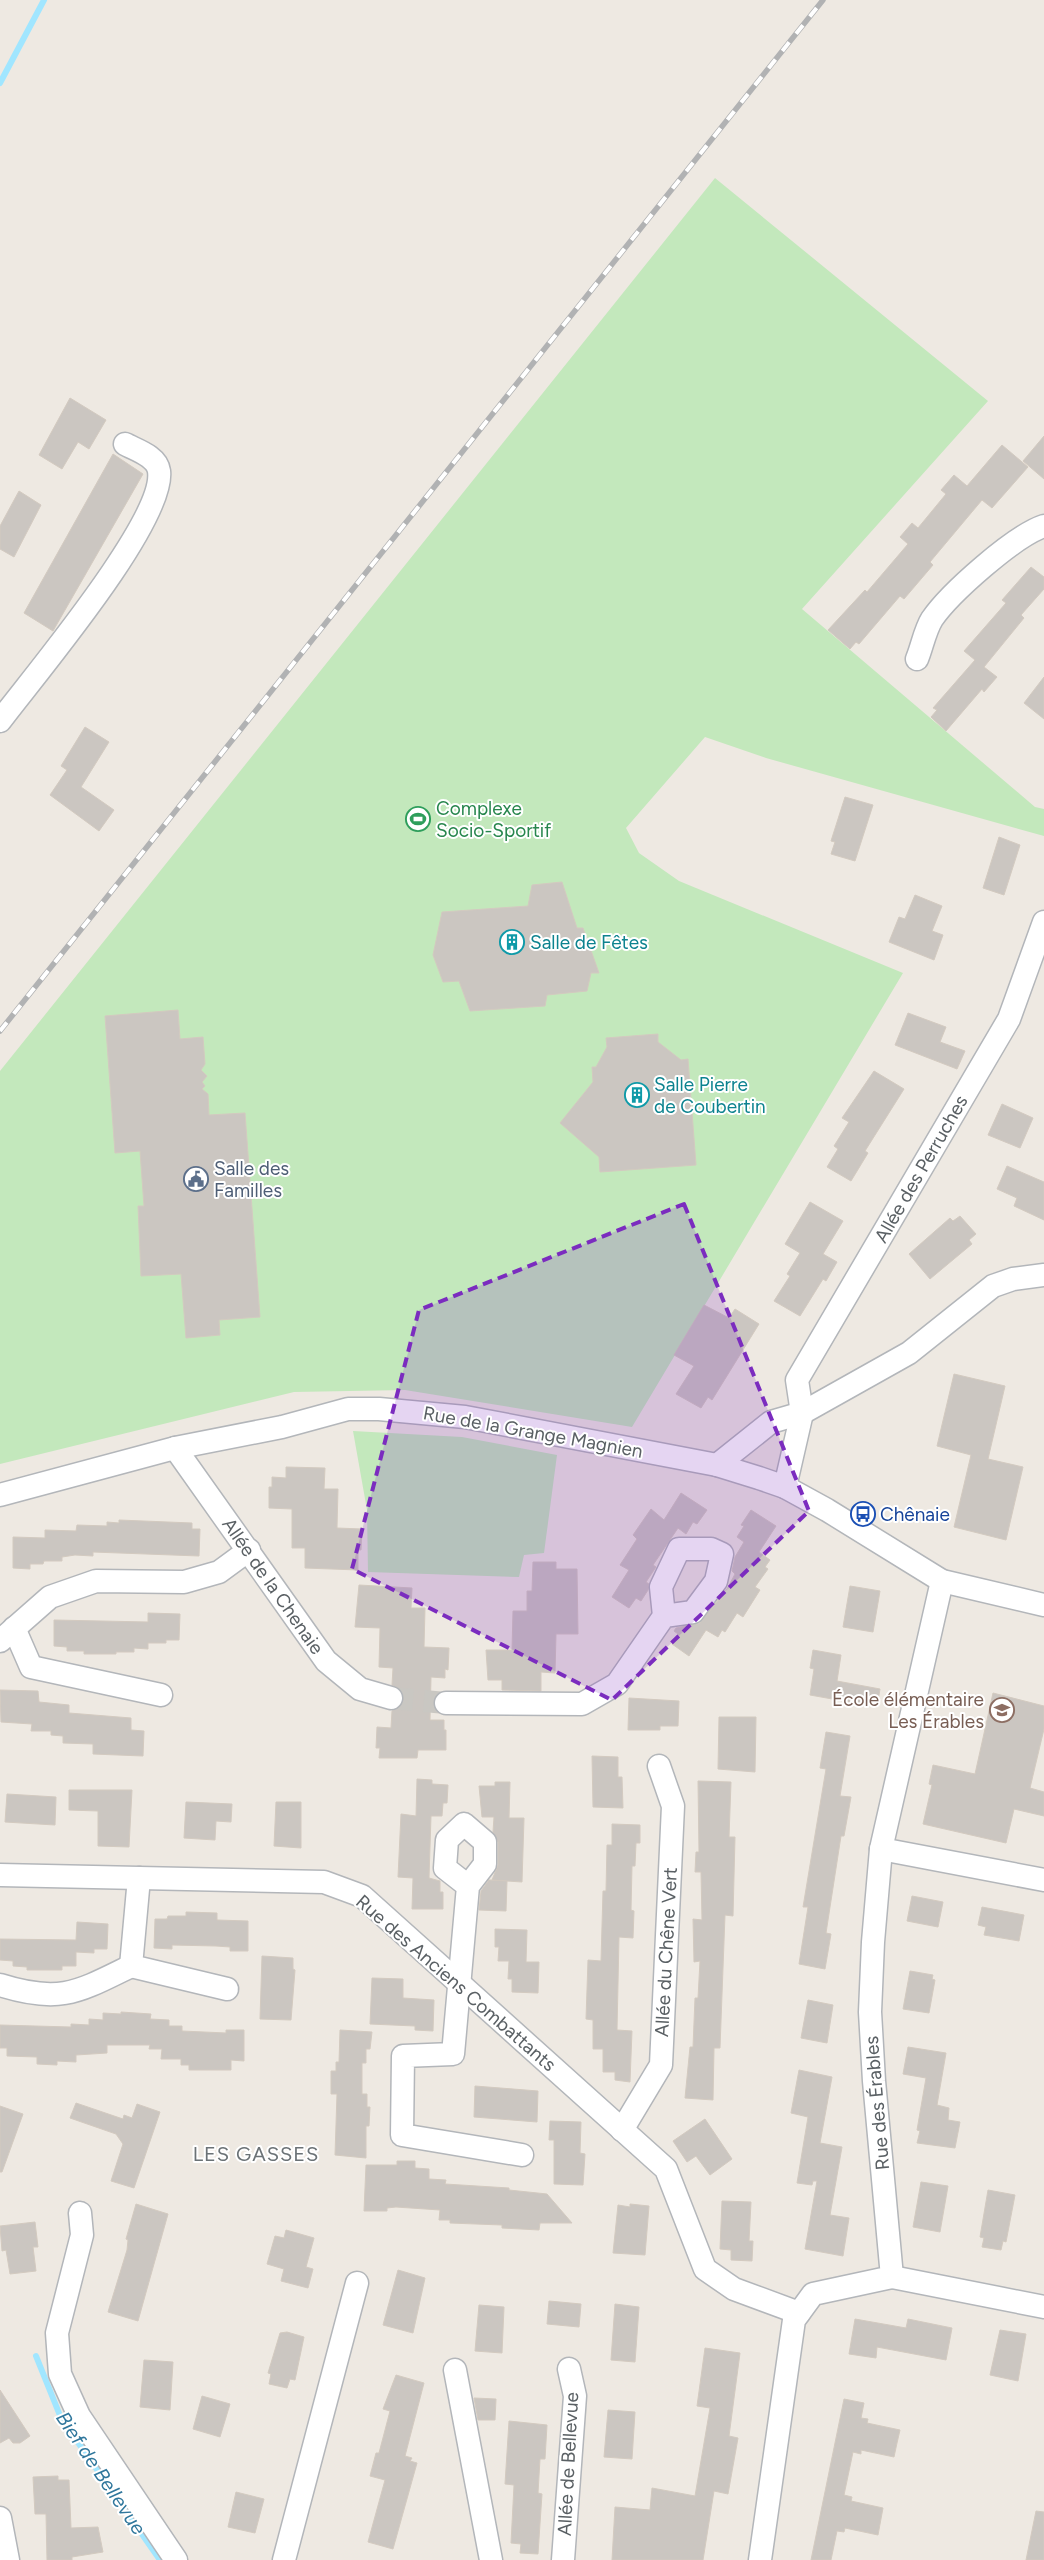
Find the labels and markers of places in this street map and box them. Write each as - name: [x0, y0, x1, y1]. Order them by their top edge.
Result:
- place label: Complexe Socio-Sportif: [436, 797, 551, 842]
- sports icon: Complexe Socio-Sportif: [405, 806, 431, 832]
- building icon: Salle de Fêtes: [499, 929, 525, 955]
- place label: Salle de Fêtes: [530, 931, 648, 954]
- place label: Salle Pierre de Coubertin: [654, 1073, 766, 1118]
- building icon: Salle Pierre de Coubertin: [624, 1082, 650, 1108]
- place label: Salle des Familles: [214, 1157, 289, 1202]
- public building icon: Salle des Familles: [183, 1166, 209, 1192]
- bus stop icon: Chênaie: [850, 1501, 876, 1527]
- place label: Chênaie: [880, 1503, 950, 1526]
- place label: École élémentaire Les Érables: [832, 1688, 984, 1733]
- school or university icon: École élémentaire Les Érables: [989, 1697, 1015, 1723]

